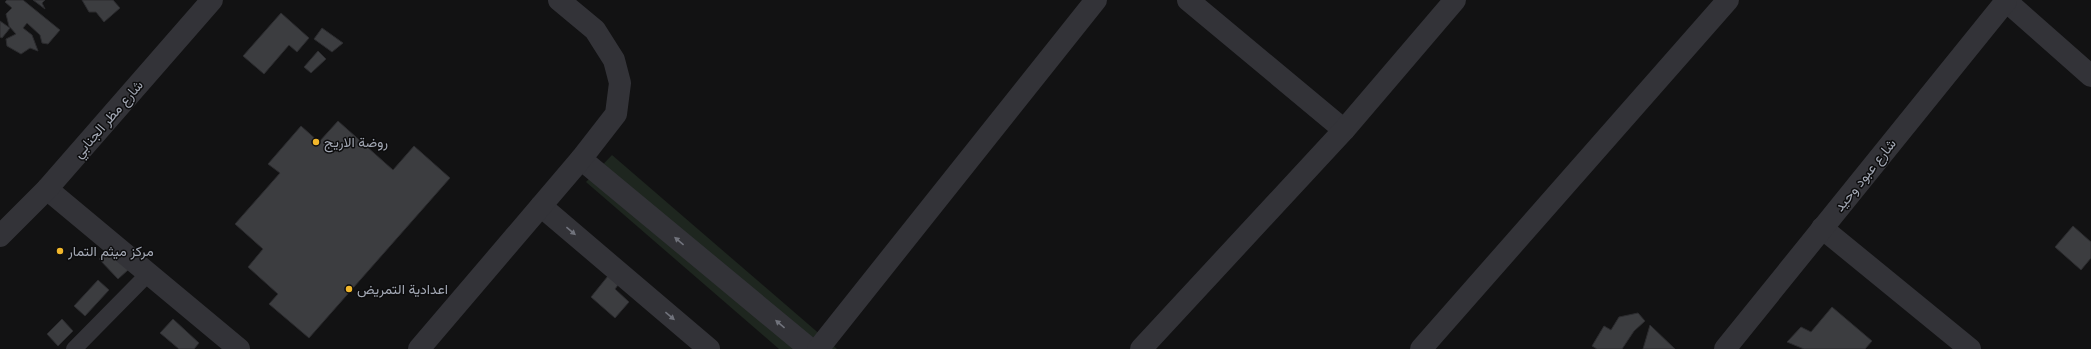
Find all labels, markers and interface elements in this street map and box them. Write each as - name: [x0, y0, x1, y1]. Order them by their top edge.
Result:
- street label: شارع مظر الجنابي: [69, 76, 149, 164]
- place label: روضة الاريج: [324, 133, 388, 153]
- street label: شارع عبود وحيد: [1830, 135, 1901, 216]
- marker: روضة الاريج: [311, 137, 321, 147]
- one-way arrow: [566, 227, 576, 236]
- one-way arrow: [674, 237, 685, 246]
- place label: مركز ميثم التمار: [67, 242, 154, 260]
- marker: مركز ميثم التمار: [55, 246, 65, 256]
- place label: اعدادية التمريض: [357, 280, 448, 298]
- marker: اعدادية التمريض: [344, 284, 354, 294]
- one-way arrow: [665, 311, 675, 320]
- one-way arrow: [774, 320, 785, 329]

